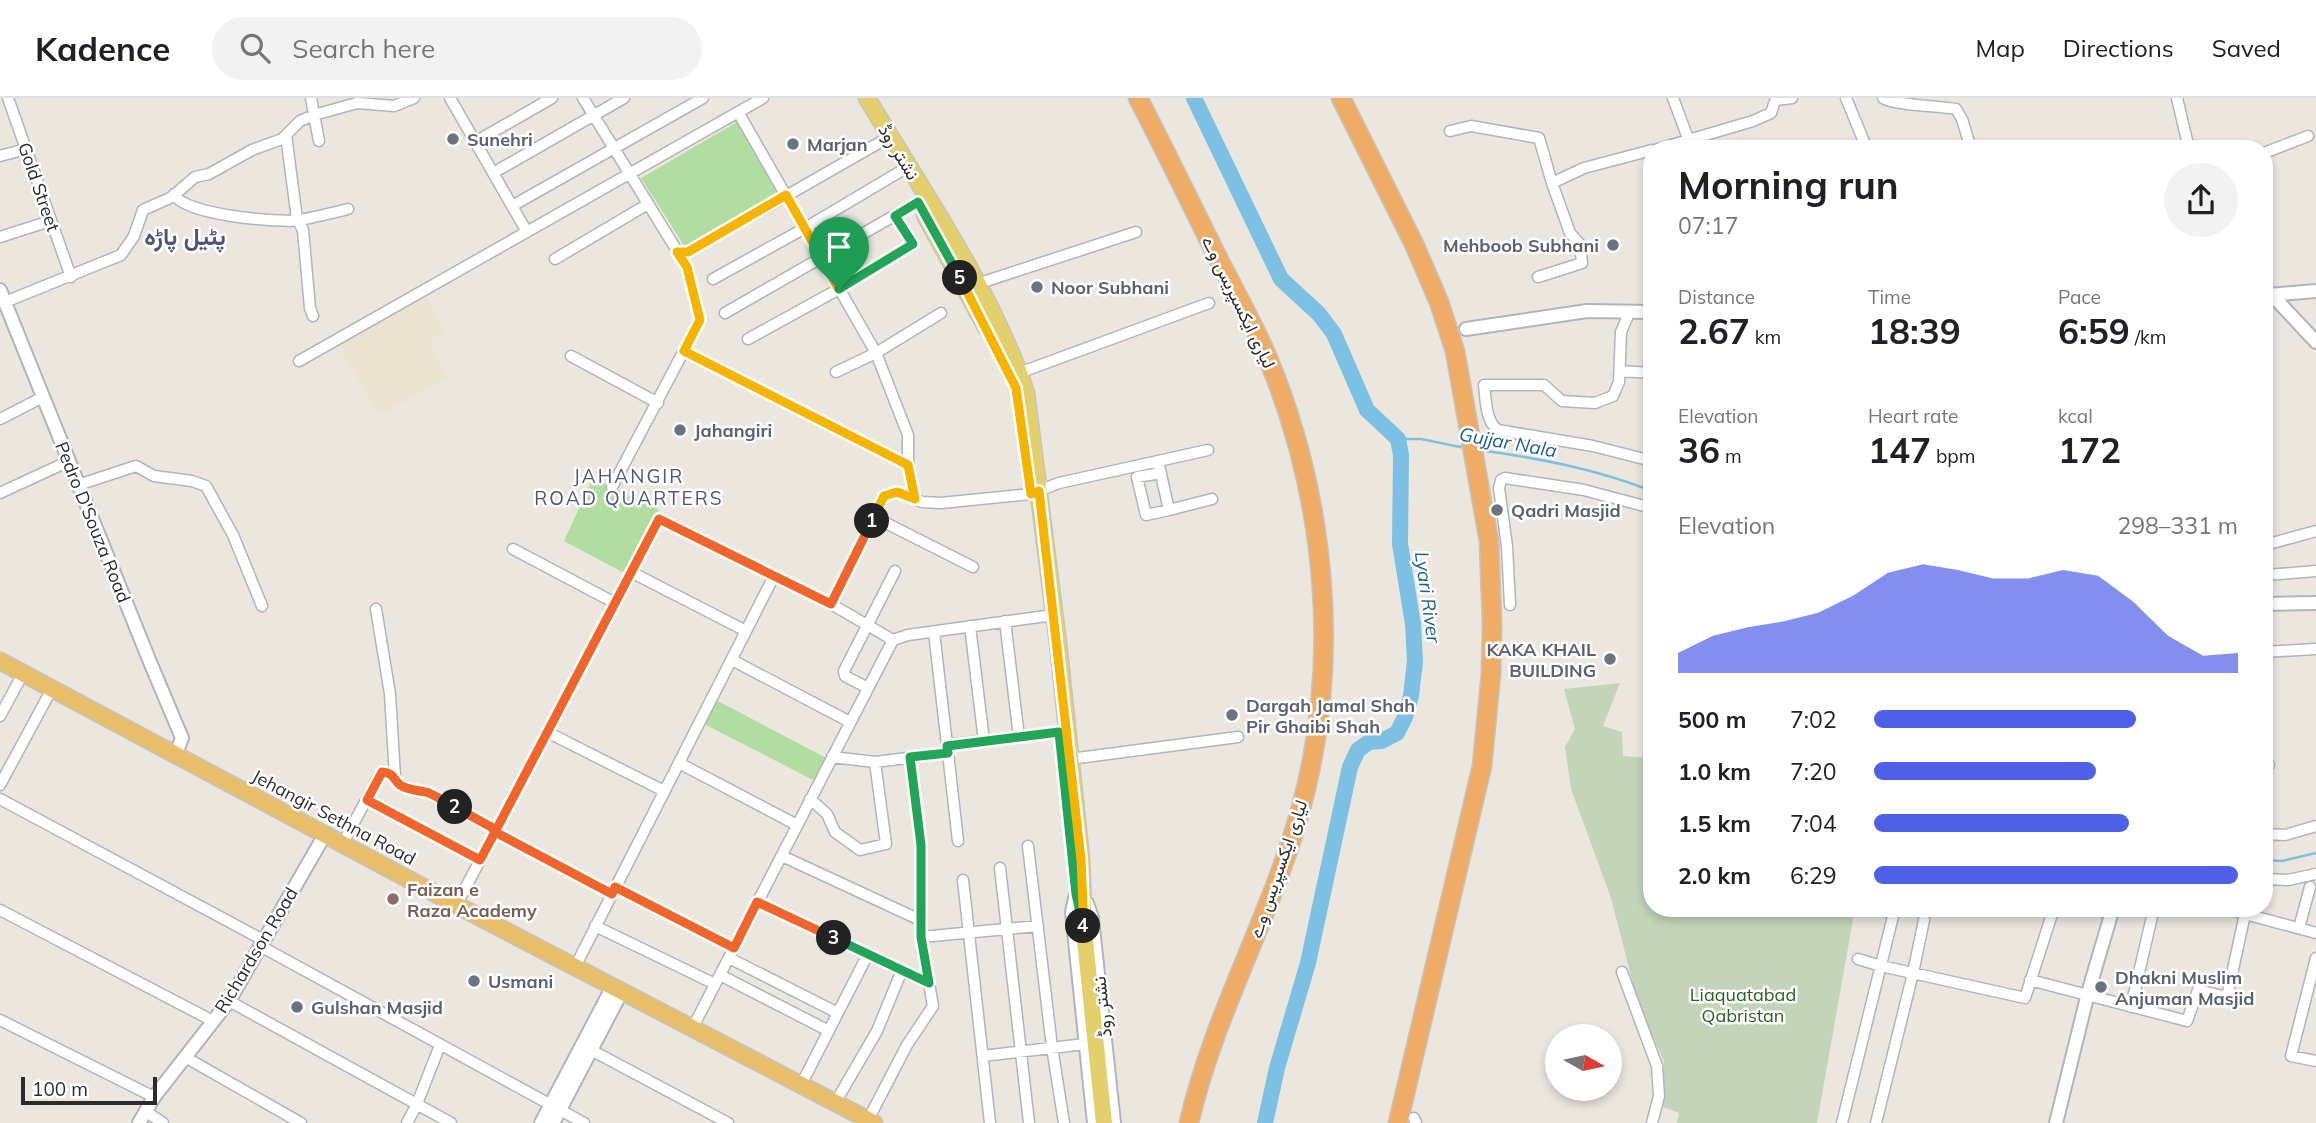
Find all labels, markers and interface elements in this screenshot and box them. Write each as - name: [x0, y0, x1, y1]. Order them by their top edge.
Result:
- search box: [212, 17, 702, 80]
- text: Kadence: [35, 28, 170, 69]
- icon: search: [236, 29, 274, 67]
- text: Search here: [292, 32, 435, 65]
- text: Map: [1975, 33, 2025, 63]
- text: Directions: [2063, 33, 2174, 63]
- text: Saved: [2212, 33, 2281, 63]
- street label: نشتر روڈ: [873, 120, 925, 184]
- place label: Sunehri: [467, 128, 533, 151]
- marker: Sunehri: [445, 131, 461, 147]
- place label: Marjan: [807, 133, 868, 156]
- marker: Marjan: [785, 136, 801, 152]
- street label: Gold Street: [13, 139, 65, 235]
- text: Morning run: [1678, 161, 1899, 209]
- button: share: [2164, 163, 2238, 237]
- text: 07:17: [1678, 211, 1738, 240]
- pin: [809, 217, 869, 289]
- district label: پٹیل پاڑہ: [144, 221, 226, 253]
- icon: arrive: [820, 228, 858, 266]
- street label: لیاری ایکسپریس وے: [1196, 232, 1281, 373]
- place label: Mehboob Subhani: [1443, 234, 1599, 257]
- marker: Mehboob Subhani: [1605, 237, 1621, 253]
- pin: 5: [942, 260, 978, 296]
- text: 5: [954, 265, 965, 289]
- place label: Noor Subhani: [1051, 276, 1169, 299]
- marker: Noor Subhani: [1029, 279, 1045, 295]
- text: Distance: [1678, 285, 1755, 309]
- text: Time: [1868, 285, 1911, 309]
- text: Pace: [2058, 285, 2101, 309]
- text: 2.67: [1678, 309, 1750, 353]
- text: 18:39: [1868, 309, 1961, 353]
- text: 6:59: [2058, 309, 2130, 353]
- text: km: [1750, 325, 1781, 349]
- text: /km: [2130, 325, 2167, 349]
- text: Elevation: [1678, 404, 1758, 428]
- text: Heart rate: [1868, 404, 1958, 428]
- text: kcal: [2058, 404, 2093, 428]
- place label: Jahangiri: [694, 419, 772, 442]
- marker: Jahangiri: [672, 422, 688, 438]
- water label: Gujjar Nala: [1457, 422, 1559, 462]
- text: 36: [1678, 428, 1720, 472]
- text: 147: [1868, 428, 1931, 472]
- text: 172: [2058, 428, 2121, 472]
- street label: Pedro D'Souza Road: [50, 438, 136, 606]
- text: m: [1720, 444, 1742, 468]
- text: bpm: [1931, 444, 1975, 468]
- district label: JAHANGIR ROAD QUARTERS: [534, 464, 724, 510]
- place label: Qadri Masjid: [1511, 499, 1621, 522]
- marker: Qadri Masjid: [1489, 502, 1505, 518]
- pin: 1: [854, 504, 890, 538]
- text: 1: [866, 508, 877, 532]
- text: Elevation: [1678, 511, 1775, 540]
- text: 298–331 m: [2117, 511, 2238, 540]
- water label: Lyari River: [1410, 550, 1446, 645]
- place label: KAKA KHAIL BUILDING: [1486, 638, 1596, 682]
- marker: KAKA KHAIL BUILDING: [1602, 651, 1618, 667]
- place label: Dargah Jamal Shah Pir Ghaibi Shah: [1246, 694, 1415, 738]
- text: 500 m: [1678, 705, 1746, 734]
- text: 7:02: [1790, 705, 1837, 734]
- marker: Dargah Jamal Shah Pir Ghaibi Shah: [1224, 707, 1240, 723]
- text: 1.0 km: [1678, 757, 1751, 786]
- text: 7:20: [1790, 757, 1837, 786]
- street label: Jehangir Sethna Road: [248, 764, 420, 870]
- pin: 2: [438, 790, 472, 824]
- text: 2: [449, 794, 460, 818]
- street label: لیاری ایکسپریس وے: [1244, 797, 1313, 942]
- text: 1.5 km: [1678, 809, 1751, 838]
- text: 7:04: [1790, 809, 1837, 838]
- text: 2.0 km: [1678, 861, 1751, 890]
- text: 6:29: [1790, 861, 1837, 890]
- place label: Faizan e Raza Academy: [407, 878, 537, 922]
- street label: Richardson Road: [209, 883, 303, 1017]
- marker: Faizan e Raza Academy: [385, 891, 401, 907]
- pin: 4: [1066, 908, 1100, 944]
- text: 4: [1077, 913, 1088, 937]
- pin: 3: [816, 920, 852, 956]
- text: 3: [828, 925, 839, 949]
- place label: Dhakni Muslim Anjuman Masjid: [2115, 966, 2254, 1010]
- place label: Usmani: [488, 970, 553, 993]
- marker: Usmani: [466, 973, 482, 989]
- street label: نشتر روڈ: [1087, 975, 1117, 1039]
- marker: Dhakni Muslim Anjuman Masjid: [2093, 979, 2109, 995]
- park label: Liaquatabad Qabristan: [1690, 983, 1796, 1027]
- place label: Gulshan Masjid: [311, 996, 443, 1019]
- marker: Gulshan Masjid: [289, 999, 305, 1015]
- north arrow: [1545, 1024, 1622, 1101]
- map controls: [1545, 1024, 1622, 1101]
- scale bar: [21, 1074, 158, 1106]
- text: 100 m: [32, 1077, 88, 1101]

